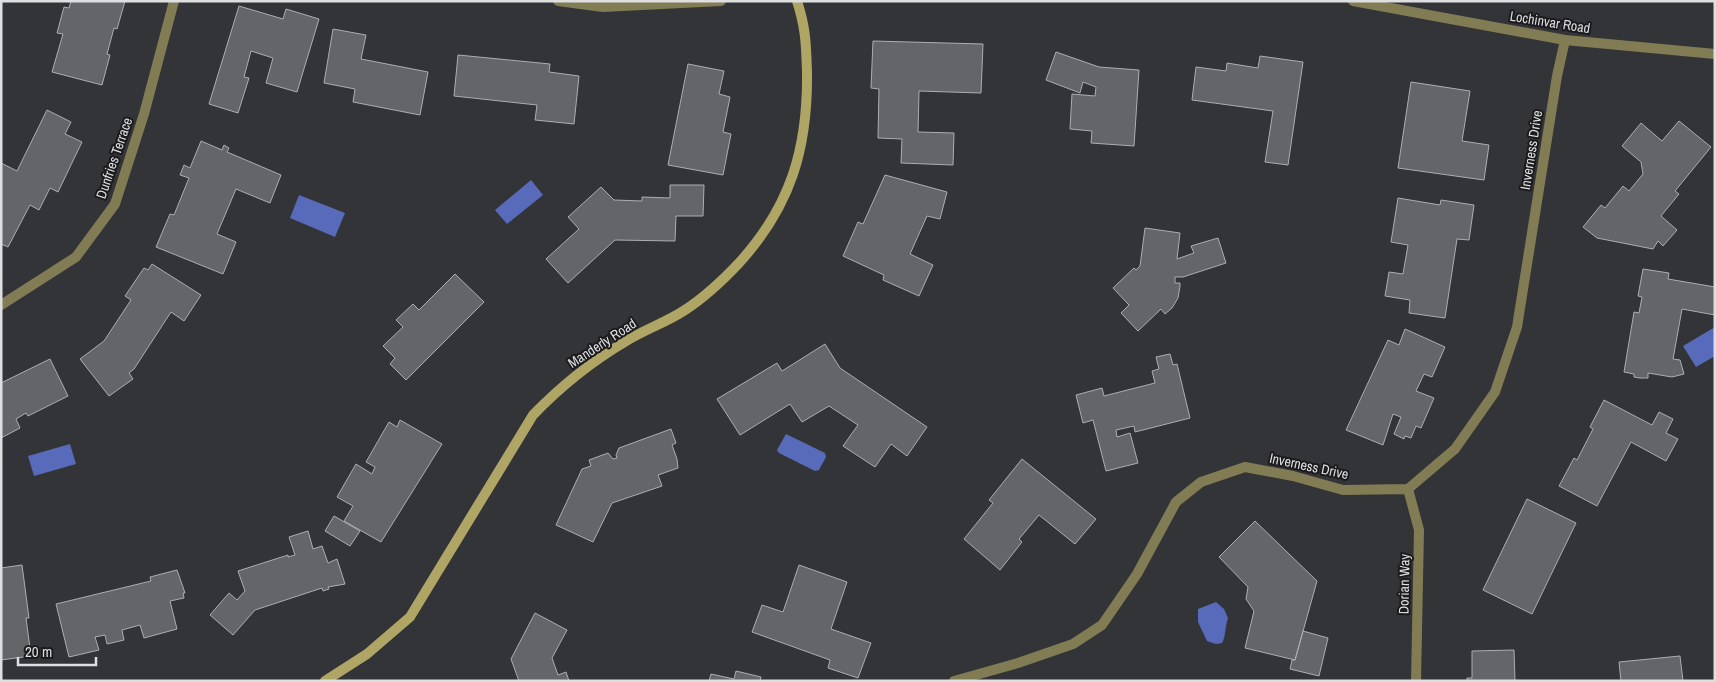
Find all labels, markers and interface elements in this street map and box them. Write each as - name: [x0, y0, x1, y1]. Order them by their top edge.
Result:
- street label: Lochinvar Road: [1509, 7, 1591, 37]
- street label: Inverness Drive: [1516, 109, 1546, 191]
- street label: Dunfries Terrace: [92, 115, 136, 201]
- street label: Manderly Road: [564, 314, 640, 372]
- street label: Inverness Drive: [1268, 449, 1350, 483]
- street label: Dorian Way: [1394, 553, 1414, 614]
- scale bar: [18, 634, 95, 666]
- text: 20 m: [25, 641, 52, 662]

